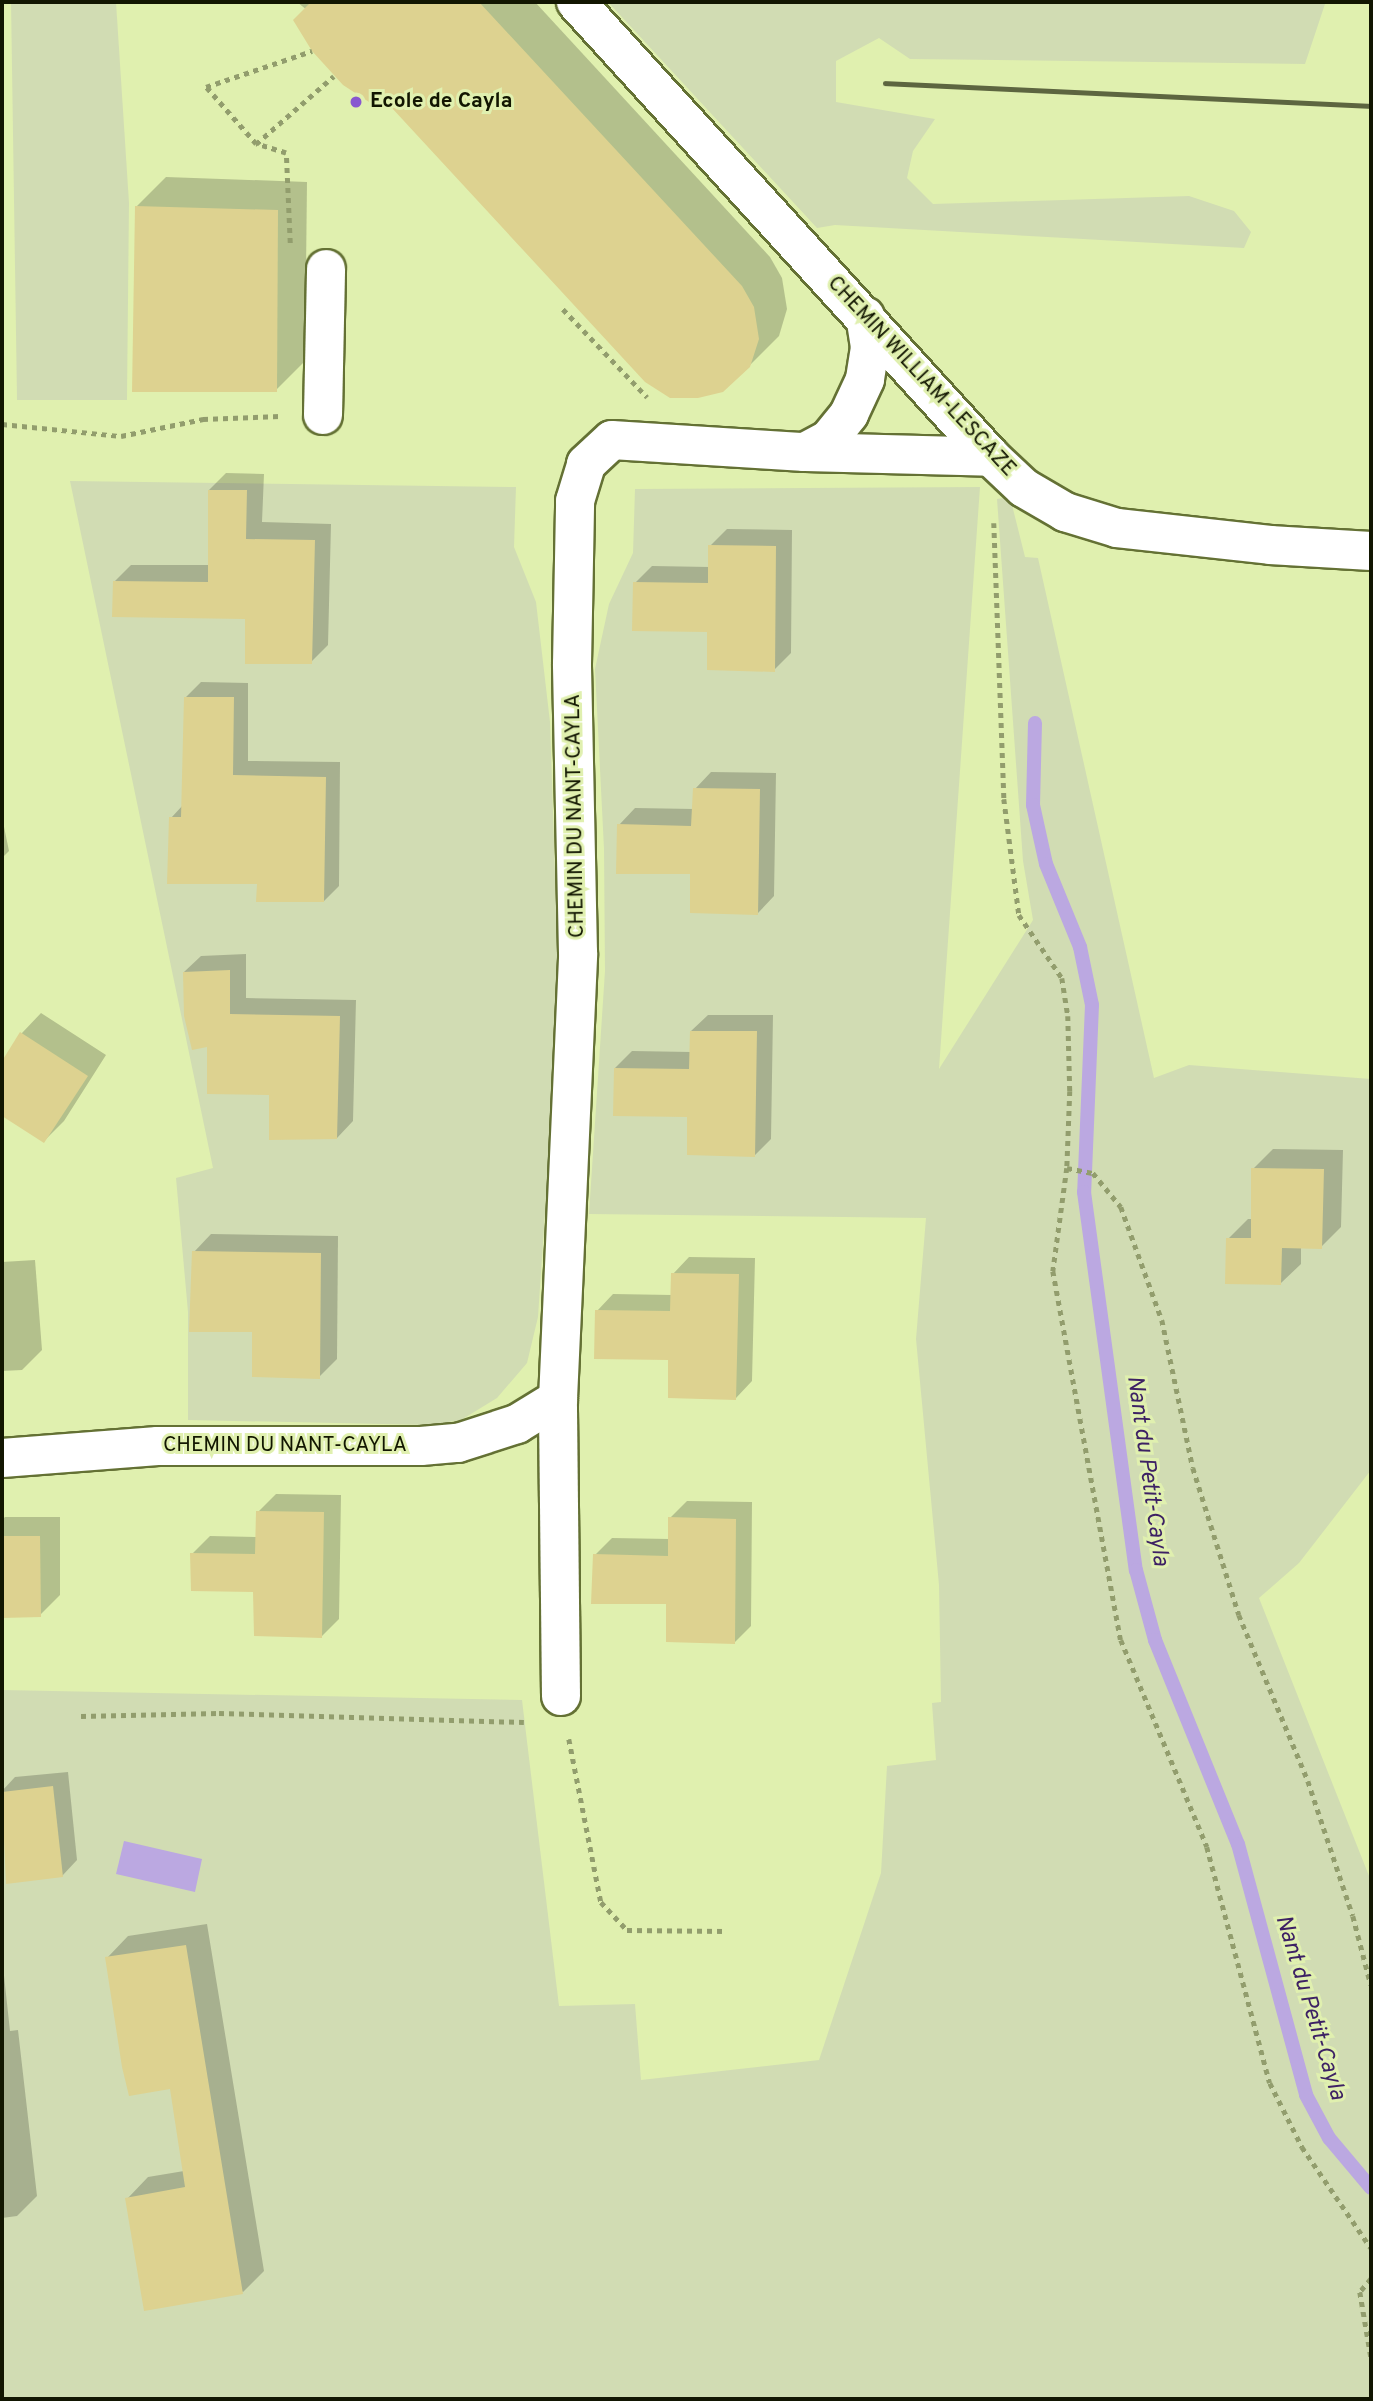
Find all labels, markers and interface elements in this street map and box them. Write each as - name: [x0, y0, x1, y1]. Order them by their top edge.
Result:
- place label: Ecole de Cayla: [370, 89, 512, 115]
- marker: Ecole de Cayla: [348, 94, 364, 110]
- street label: CHEMIN WILLIAM-LESCAZE: [821, 271, 1021, 483]
- street label: CHEMIN DU NANT-CAYLA: [561, 694, 591, 938]
- water label: Nant du Petit-Cayla: [1119, 1374, 1173, 1568]
- street label: CHEMIN DU NANT-CAYLA: [163, 1433, 407, 1459]
- water label: Nant du Petit-Cayla: [1268, 1912, 1350, 2104]

